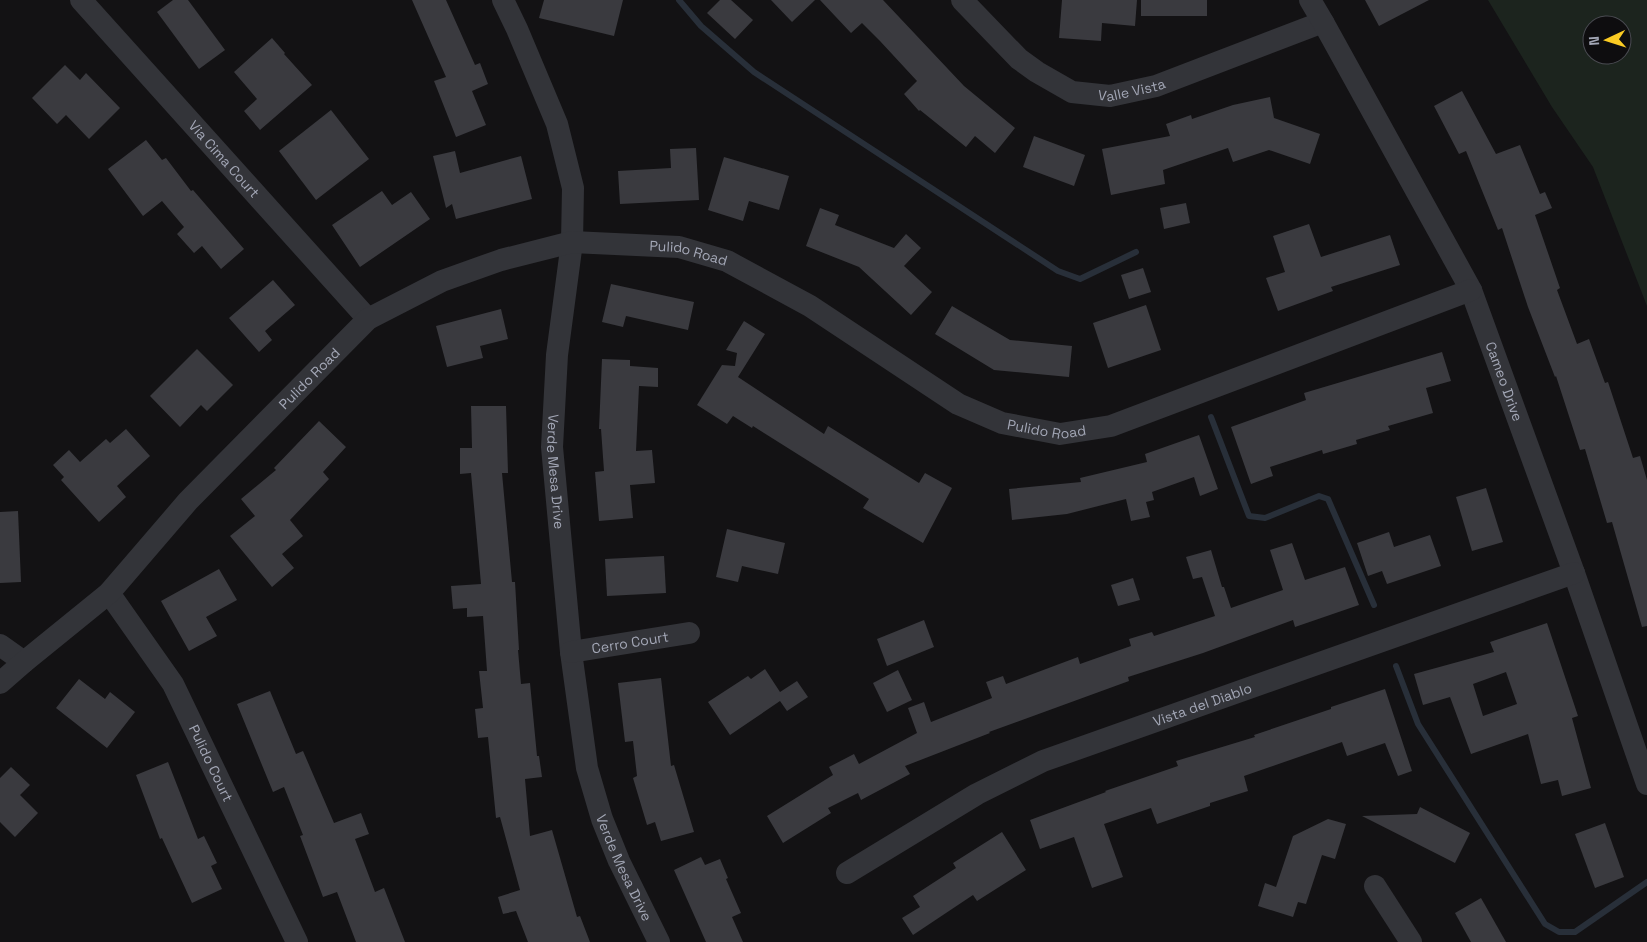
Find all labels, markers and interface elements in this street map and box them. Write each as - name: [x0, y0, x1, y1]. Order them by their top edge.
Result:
- north arrow: [1582, 15, 1632, 65]
- text: N: [1585, 36, 1603, 46]
- street label: Valle Vista: [1097, 74, 1168, 106]
- street label: Via Cima Court: [185, 117, 264, 202]
- street label: Pulido Road: [649, 237, 730, 270]
- street label: Cameo Drive: [1482, 339, 1527, 424]
- street label: Pulido Road: [275, 344, 344, 413]
- street label: Verde Mesa Drive: [543, 413, 569, 530]
- street label: Pulido Road: [1006, 415, 1087, 443]
- street label: Cerro Court: [590, 627, 670, 658]
- street label: Vista del Diablo: [1151, 679, 1254, 730]
- street label: Pulido Court: [185, 722, 237, 804]
- street label: Verde Mesa Drive: [592, 812, 656, 924]

